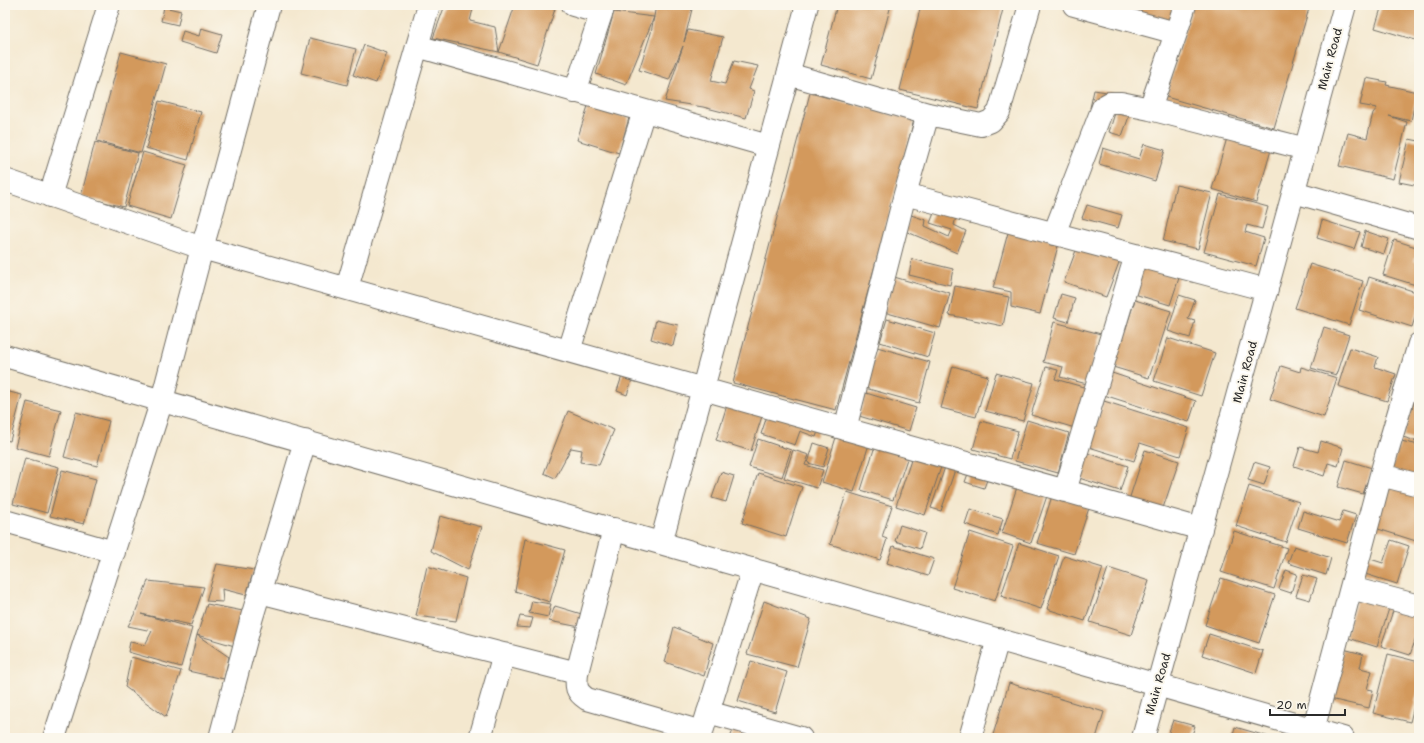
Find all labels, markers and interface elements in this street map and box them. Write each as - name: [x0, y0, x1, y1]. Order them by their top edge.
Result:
- street label: Main Road: [1314, 26, 1346, 92]
- street label: Main Road: [1229, 339, 1261, 405]
- street label: Main Road: [1142, 651, 1175, 717]
- scale bar: [1270, 691, 1345, 717]
- text: 20 m: [1276, 697, 1307, 713]

